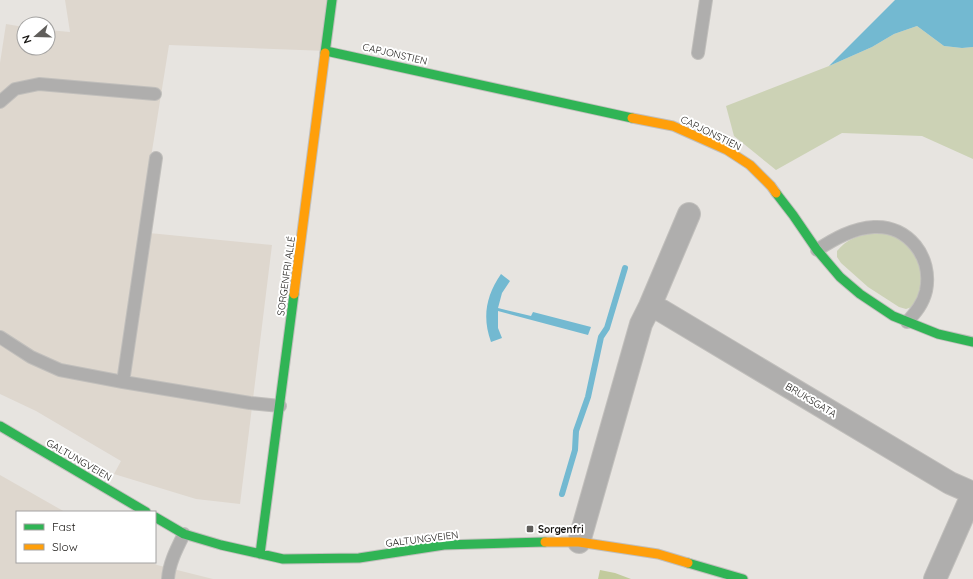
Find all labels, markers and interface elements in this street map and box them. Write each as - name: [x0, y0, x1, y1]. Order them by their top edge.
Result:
- north arrow: [16, 16, 56, 56]
- text: N: [19, 33, 35, 46]
- street label: CAPJONSTIEN: [361, 40, 429, 68]
- street label: CAPJONSTIEN: [678, 113, 744, 153]
- street label: SORGENFRI ALLÉ: [274, 235, 298, 317]
- street label: BRUKSGATA: [783, 380, 839, 421]
- street label: GALTUNGVEIEN: [44, 436, 114, 484]
- legend: [16, 511, 156, 563]
- text: Fast: [52, 519, 76, 534]
- place label: Sorgenfri: [538, 523, 584, 536]
- marker: Sorgenfri: [525, 524, 535, 534]
- street label: GALTUNGVEIEN: [385, 528, 459, 550]
- text: Slow: [52, 539, 78, 554]

